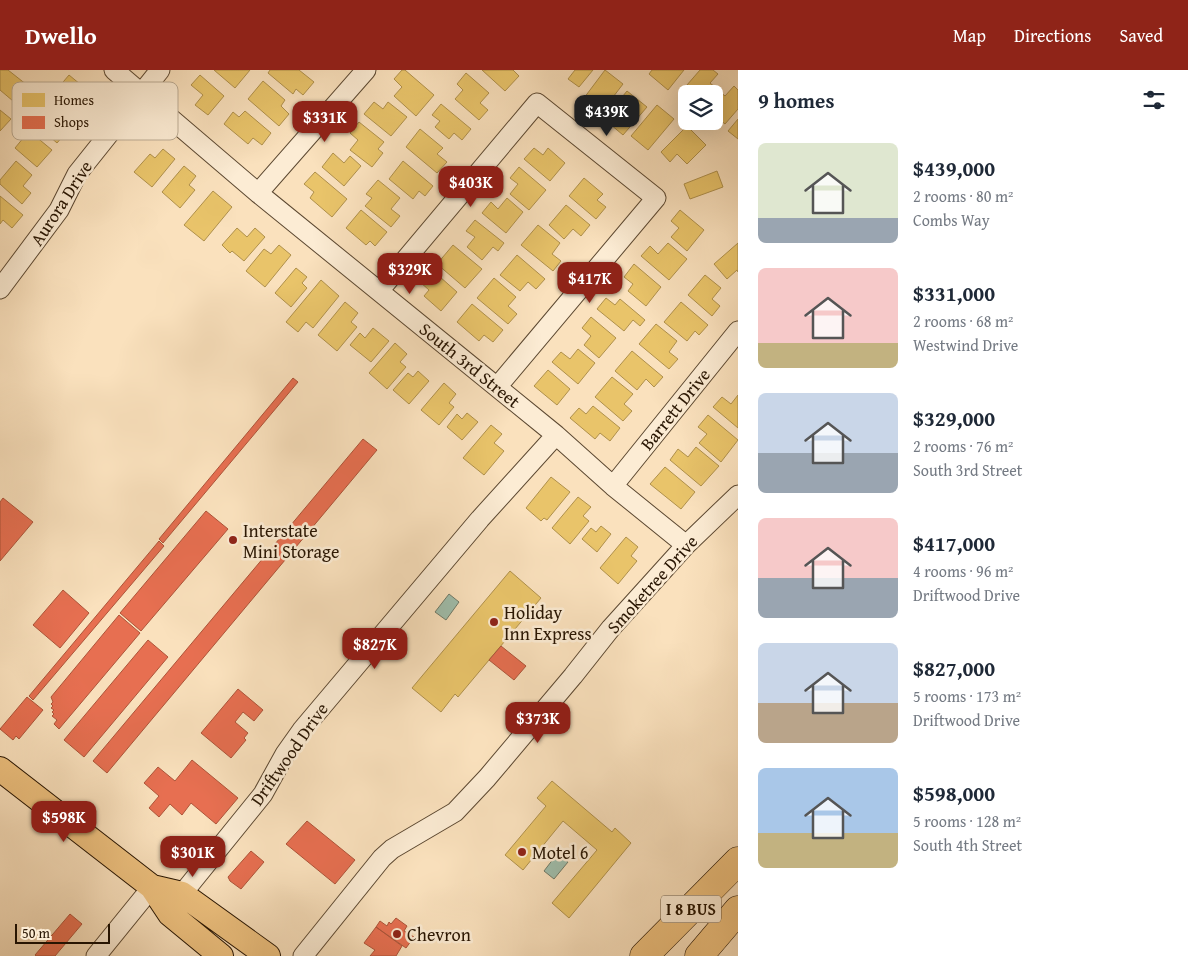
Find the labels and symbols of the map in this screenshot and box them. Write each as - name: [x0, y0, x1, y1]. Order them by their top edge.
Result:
- legend: [12, 82, 178, 140]
- text: Homes: [54, 90, 94, 110]
- pin: $439K: [572, 94, 642, 137]
- pin: $331K: [290, 100, 360, 143]
- text: Shops: [54, 112, 89, 132]
- street label: Aurora Drive: [23, 155, 99, 251]
- pin: $403K: [436, 166, 506, 208]
- pin: $329K: [375, 252, 445, 295]
- pin: $417K: [555, 262, 625, 304]
- street label: South 3rd Street: [414, 316, 527, 415]
- street label: Barrett Drive: [633, 362, 717, 456]
- place label: Interstate Mini Storage: [243, 517, 339, 565]
- street label: Smoketree Drive: [600, 529, 704, 639]
- marker: Interstate Mini Storage: [227, 534, 239, 546]
- place label: Holiday Inn Express: [504, 599, 592, 647]
- marker: Holiday Inn Express: [488, 616, 500, 628]
- pin: $827K: [340, 628, 410, 670]
- street label: Driftwood Drive: [243, 697, 335, 811]
- pin: $373K: [503, 702, 573, 744]
- pin: $598K: [29, 800, 99, 843]
- pin: $301K: [158, 836, 228, 878]
- place label: Motel 6: [532, 839, 588, 866]
- marker: Motel 6: [516, 846, 528, 858]
- road number: I 8 BUS: [661, 896, 721, 922]
- scale bar: [15, 921, 110, 944]
- place label: Chevron: [407, 921, 471, 948]
- marker: Chevron: [391, 928, 403, 940]

